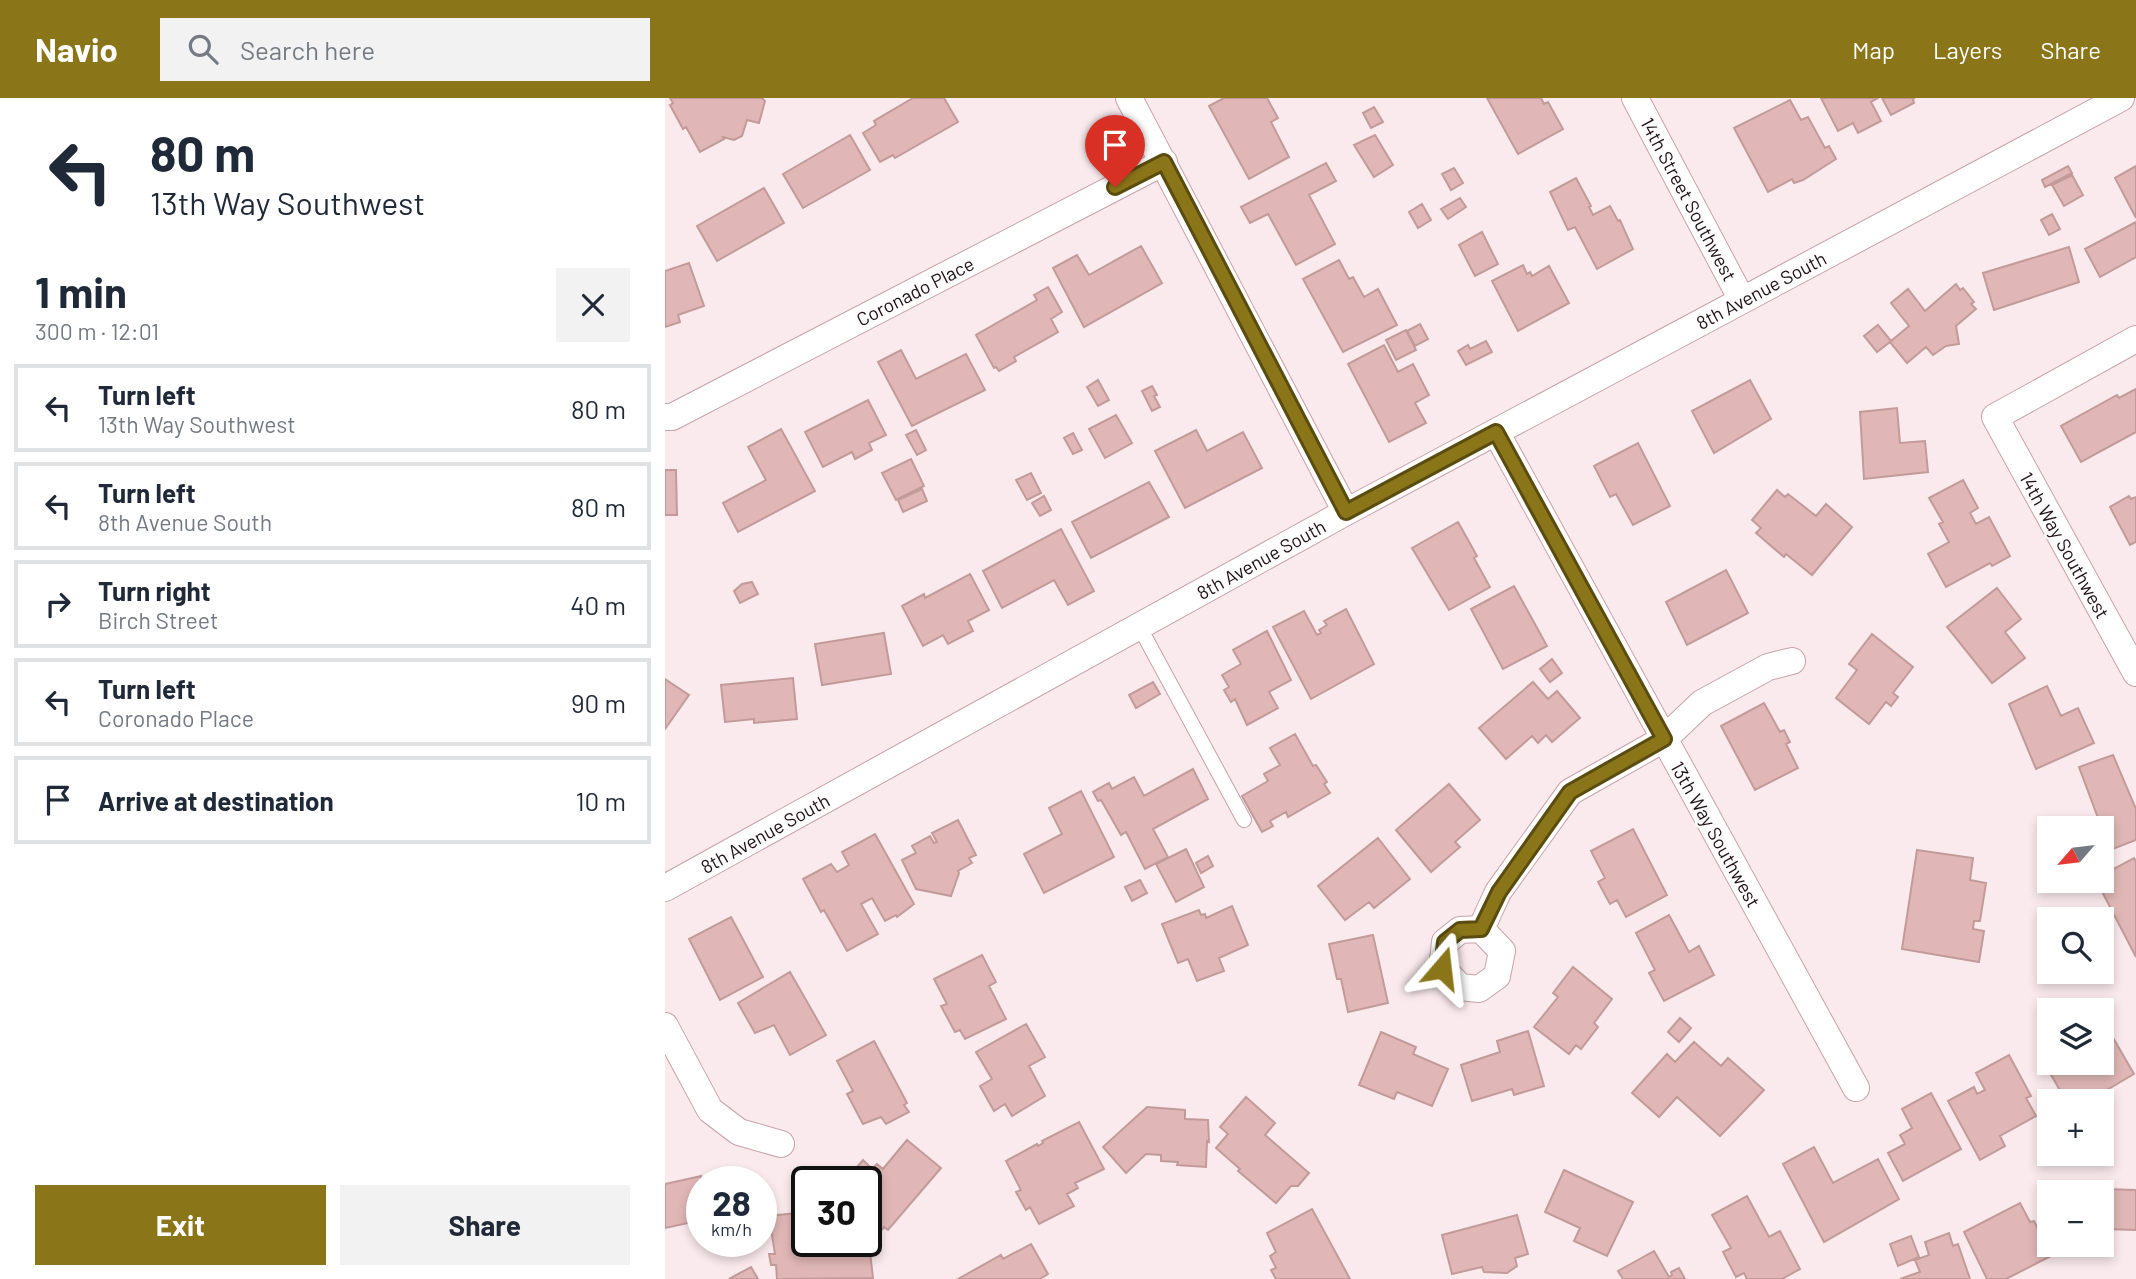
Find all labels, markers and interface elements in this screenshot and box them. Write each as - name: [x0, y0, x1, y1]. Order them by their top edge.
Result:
- search box: [160, 18, 650, 81]
- text: Navio: [35, 29, 118, 69]
- icon: search: [184, 30, 222, 68]
- text: Search here: [240, 34, 375, 65]
- text: Map: [1852, 35, 1895, 64]
- text: Layers: [1933, 35, 2002, 64]
- text: Share: [2040, 35, 2101, 64]
- street label: 14th Street Southwest: [1636, 113, 1742, 285]
- pin: [1085, 115, 1145, 187]
- text: 80 m: [150, 123, 255, 182]
- icon: left: [35, 126, 126, 217]
- icon: arrive: [1096, 126, 1134, 164]
- text: 13th Way Southwest: [150, 183, 425, 221]
- street label: 8th Avenue South: [1692, 246, 1830, 334]
- street label: Coronado Place: [852, 252, 978, 330]
- text: 1 min: [35, 266, 127, 316]
- button: close: [556, 268, 630, 342]
- text: 300 m · 12:01: [35, 317, 159, 345]
- text: Turn left: [98, 379, 196, 410]
- icon: left: [39, 389, 77, 427]
- text: 80 m: [571, 393, 626, 424]
- text: 13th Way Southwest: [98, 410, 296, 438]
- street label: 14th Way Southwest: [2015, 468, 2115, 622]
- text: Turn left: [98, 477, 196, 508]
- icon: left: [39, 487, 77, 525]
- text: 80 m: [571, 491, 626, 522]
- text: 8th Avenue South: [98, 508, 272, 536]
- street label: 8th Avenue South: [1193, 514, 1329, 604]
- text: Turn right: [98, 575, 211, 606]
- icon: right: [39, 585, 77, 623]
- text: 40 m: [570, 589, 626, 620]
- text: Birch Street: [98, 606, 218, 634]
- text: Turn left: [98, 673, 196, 704]
- icon: left: [39, 683, 77, 721]
- text: 90 m: [571, 687, 626, 718]
- text: Coronado Place: [98, 704, 254, 732]
- street label: 13th Way Southwest: [1666, 757, 1766, 911]
- icon: arrive: [39, 781, 77, 819]
- text: Arrive at destination: [98, 785, 334, 816]
- text: 10 m: [576, 785, 626, 816]
- street label: 8th Avenue South: [697, 788, 833, 878]
- north arrow: [2037, 816, 2114, 892]
- map controls: [2037, 816, 2114, 1257]
- button: search: [2037, 907, 2114, 984]
- position arrow: [1405, 931, 1479, 1005]
- button: layers: [2037, 998, 2114, 1075]
- button: +: [2037, 1089, 2114, 1166]
- speed limit sign: 30: [791, 1166, 882, 1257]
- button: −: [2037, 1180, 2114, 1257]
- text: 28: [712, 1181, 751, 1223]
- button: Exit: [35, 1185, 326, 1265]
- button: Share: [340, 1185, 630, 1265]
- text: km/h: [711, 1218, 752, 1240]

